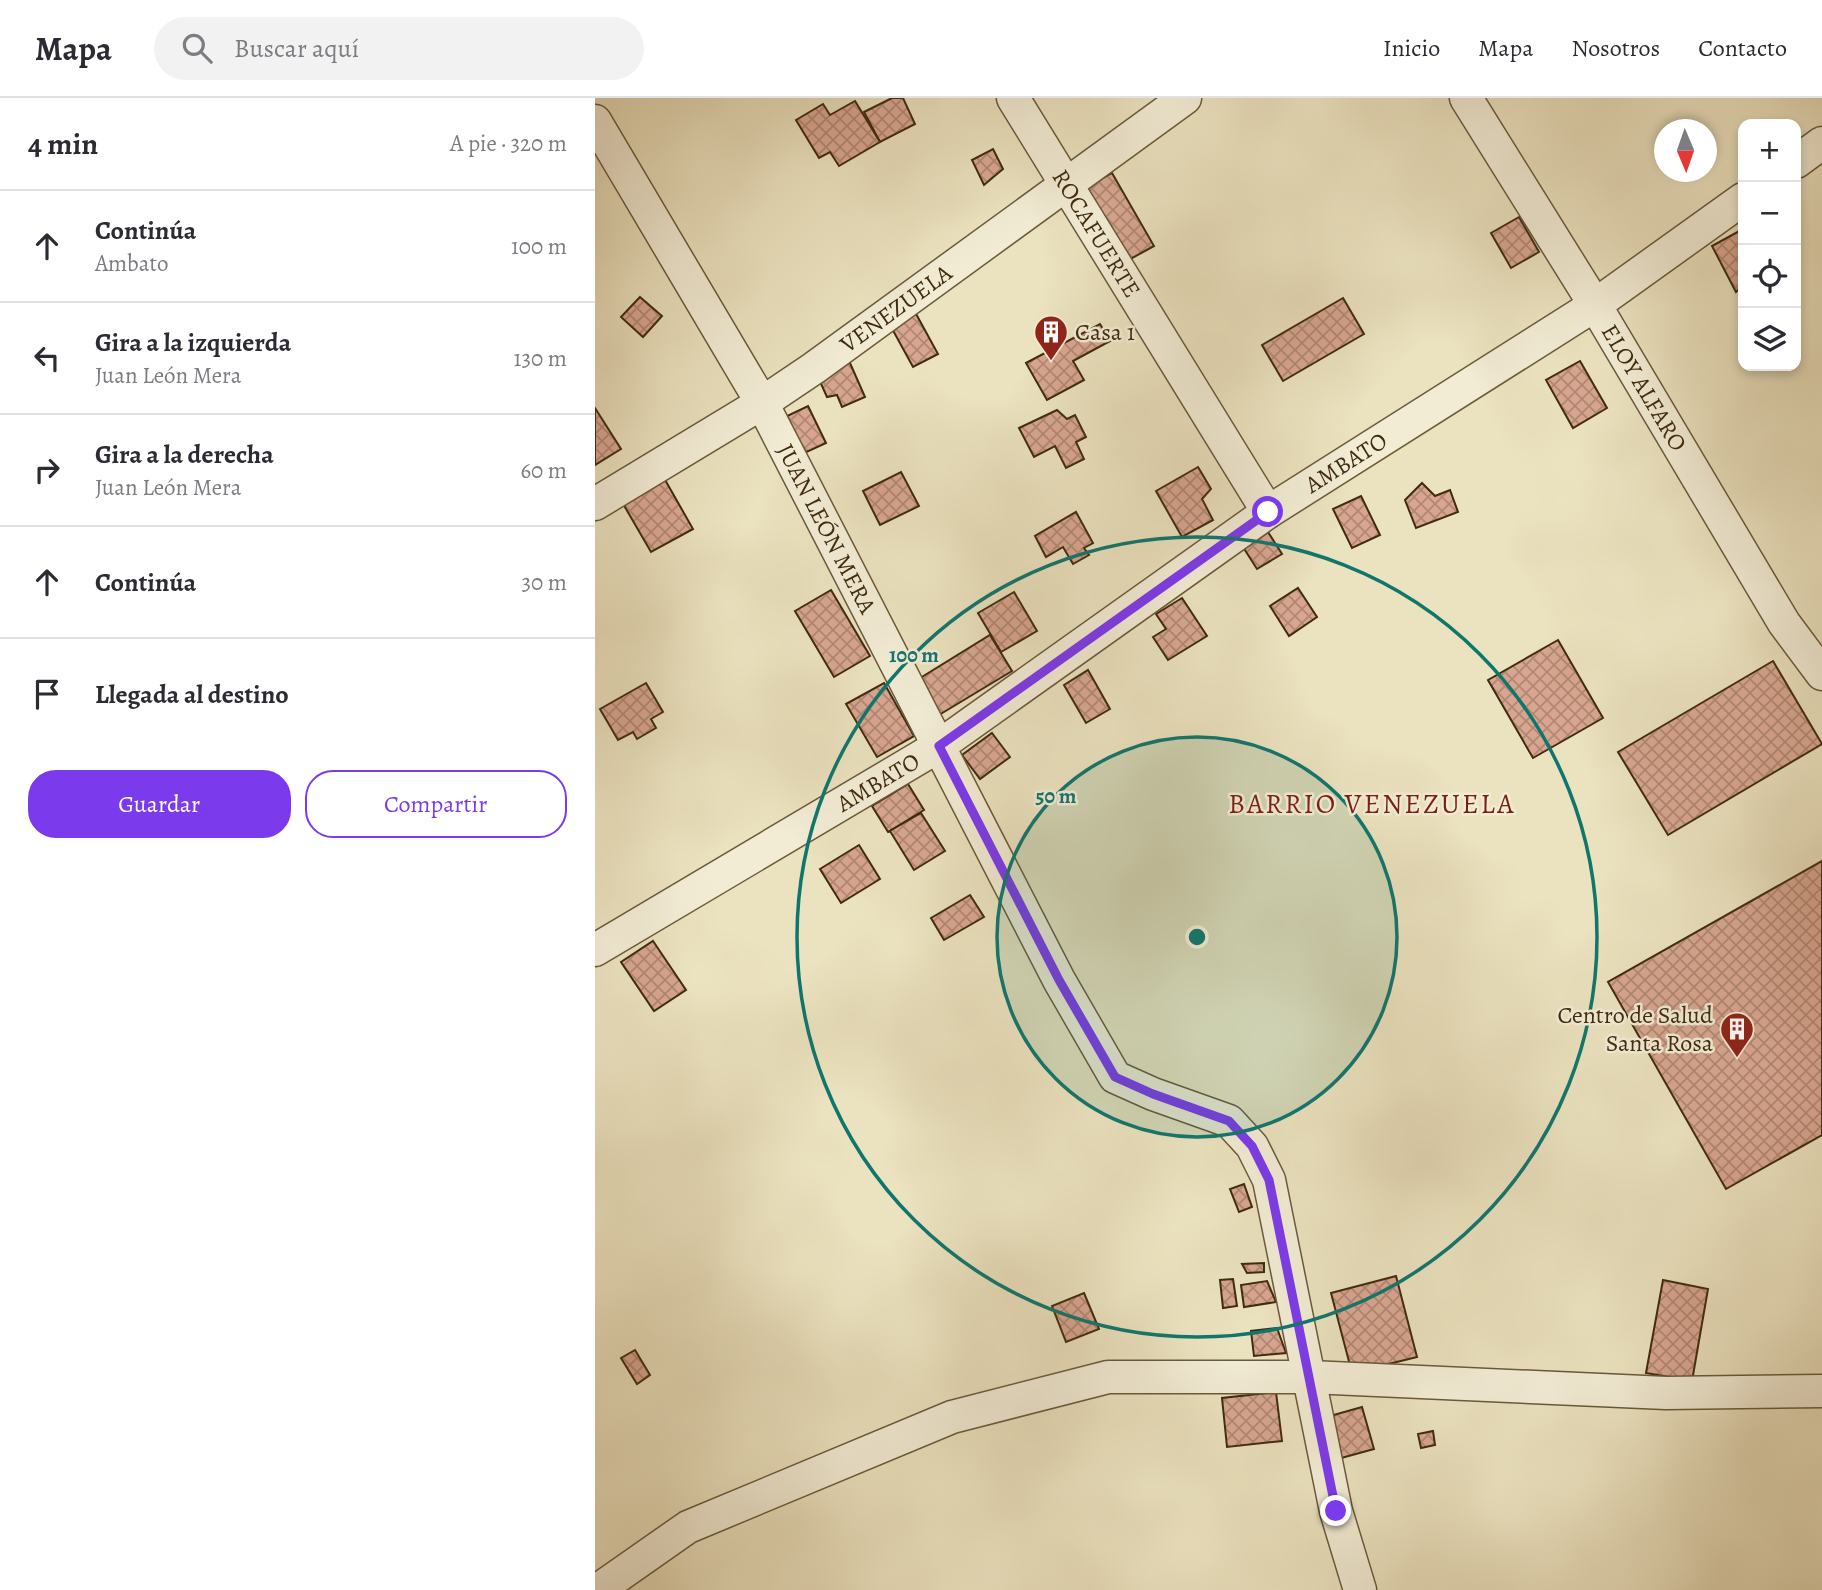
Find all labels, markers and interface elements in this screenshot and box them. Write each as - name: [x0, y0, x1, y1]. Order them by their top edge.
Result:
- search box: [154, 17, 644, 80]
- text: Mapa: [35, 26, 112, 71]
- icon: search: [178, 29, 216, 67]
- text: Buscar aquí: [234, 31, 359, 66]
- text: Inicio: [1383, 32, 1440, 64]
- text: Mapa: [1478, 32, 1533, 64]
- text: Nosotros: [1571, 32, 1660, 64]
- text: Contacto: [1698, 32, 1787, 64]
- north arrow: [1654, 119, 1717, 182]
- map controls: [1738, 119, 1801, 371]
- button: +: [1738, 119, 1801, 182]
- text: 4 min: [28, 124, 98, 164]
- text: A pie · 320 m: [450, 128, 567, 159]
- street label: ROCAFUERTE: [1045, 163, 1148, 303]
- button: −: [1738, 182, 1801, 245]
- text: Continúa: [95, 213, 196, 248]
- icon: ahead: [28, 227, 66, 265]
- text: 100 m: [511, 231, 567, 262]
- button: locate: [1738, 245, 1801, 308]
- text: Ambato: [95, 248, 169, 279]
- street label: VENEZUELA: [832, 256, 959, 361]
- button: layers: [1738, 308, 1801, 371]
- building icon: Casa 1: [1032, 313, 1070, 362]
- place label: Casa 1: [1075, 316, 1135, 348]
- street label: ELOY ALFARO: [1594, 318, 1694, 457]
- text: Gira a la izquierda: [95, 325, 291, 360]
- icon: left: [28, 339, 66, 377]
- text: 130 m: [514, 343, 567, 374]
- text: Juan León Mera: [95, 360, 241, 391]
- street label: AMBATO: [1298, 425, 1393, 501]
- text: Gira a la derecha: [95, 437, 274, 472]
- street label: JUAN LEÓN MERA: [770, 438, 884, 620]
- icon: right: [28, 451, 66, 489]
- text: 60 m: [520, 455, 567, 486]
- text: Juan León Mera: [95, 472, 241, 503]
- route start: [1252, 496, 1283, 527]
- icon: ahead: [28, 563, 66, 601]
- text: Continúa: [95, 565, 196, 600]
- text: 30 m: [521, 567, 567, 598]
- text: 100 m: [889, 641, 939, 669]
- icon: arrive: [28, 675, 66, 713]
- text: Llegada al destino: [95, 677, 289, 712]
- street label: AMBATO: [830, 745, 926, 820]
- button: Guardar: [28, 770, 291, 838]
- button: Compartir: [305, 770, 567, 838]
- text: 50 m: [1036, 782, 1077, 810]
- district label: BARRIO VENEZUELA: [1228, 785, 1516, 823]
- centre of rings: [1185, 925, 1209, 949]
- place label: Centro de Salud Santa Rosa: [1557, 999, 1714, 1059]
- building icon: Centro de Salud Santa Rosa: [1718, 1010, 1756, 1059]
- route end: [1320, 1495, 1351, 1526]

